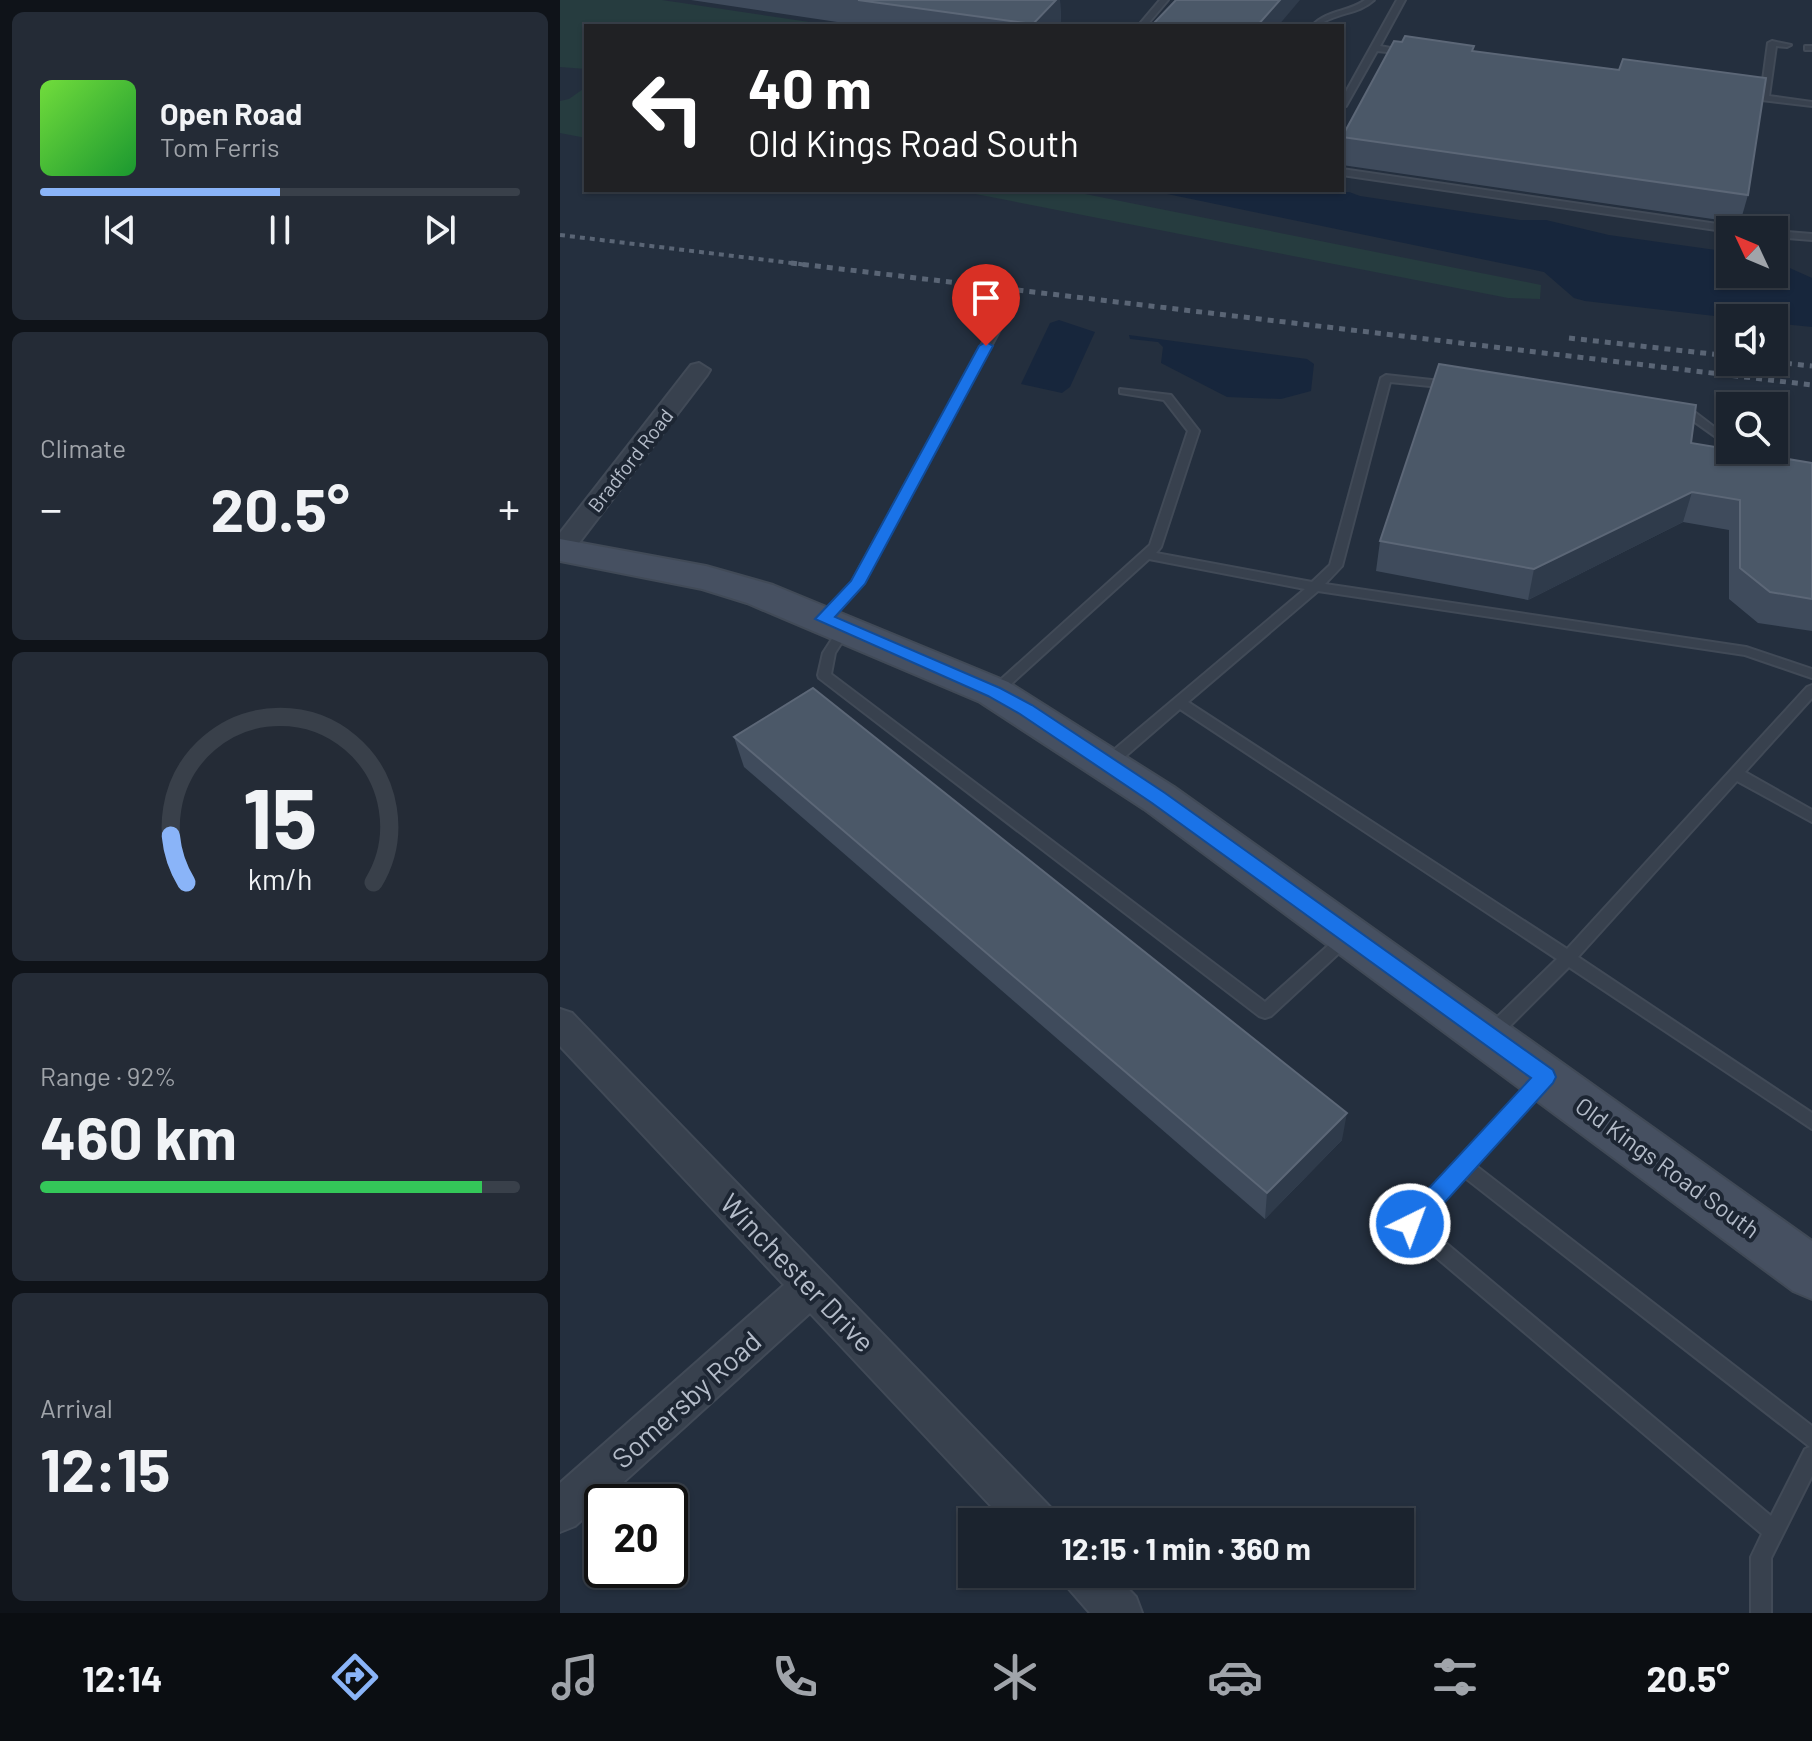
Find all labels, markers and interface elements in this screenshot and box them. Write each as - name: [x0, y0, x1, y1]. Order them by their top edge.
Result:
- text: 40 m: [748, 53, 872, 120]
- icon: left: [616, 56, 720, 160]
- text: Open Road: [160, 95, 302, 131]
- text: Old Kings Road South: [748, 121, 1079, 164]
- text: Tom Ferris: [160, 131, 280, 162]
- icon: previous: [98, 208, 142, 252]
- icon: pause: [258, 208, 302, 252]
- icon: next: [418, 208, 462, 252]
- north arrow: [1716, 216, 1788, 288]
- map controls: [1716, 216, 1788, 464]
- pin: [952, 264, 1020, 346]
- icon: arrive: [964, 276, 1008, 320]
- button: sound: [1716, 304, 1788, 376]
- button: search: [1716, 392, 1788, 464]
- street label: Bradford Road: [582, 404, 678, 516]
- text: Climate: [40, 432, 126, 463]
- text: 20.5°: [211, 472, 349, 544]
- text: −: [40, 481, 62, 534]
- text: +: [498, 481, 520, 534]
- text: 15: [243, 765, 317, 865]
- text: km/h: [248, 861, 312, 896]
- text: Range · 92%: [40, 1060, 176, 1091]
- street label: Old Kings Road South: [1570, 1090, 1766, 1244]
- text: 460 km: [40, 1100, 237, 1172]
- position arrow: [1368, 1182, 1452, 1266]
- street label: Winchester Drive: [714, 1186, 882, 1358]
- street label: Somersby Road: [605, 1323, 767, 1475]
- text: Arrival: [40, 1392, 113, 1423]
- text: 12:15: [40, 1432, 170, 1504]
- speed limit sign: 20: [584, 1484, 688, 1588]
- text: 12:15 · 1 min · 360 m: [1061, 1530, 1311, 1566]
- icon: directions: [327, 1649, 383, 1705]
- icon: music: [547, 1649, 603, 1705]
- icon: phone: [767, 1649, 823, 1705]
- icon: climate: [987, 1649, 1043, 1705]
- icon: car: [1207, 1649, 1263, 1705]
- icon: filters: [1427, 1649, 1483, 1705]
- text: 12:14: [82, 1656, 163, 1699]
- text: 20.5°: [1647, 1656, 1730, 1699]

